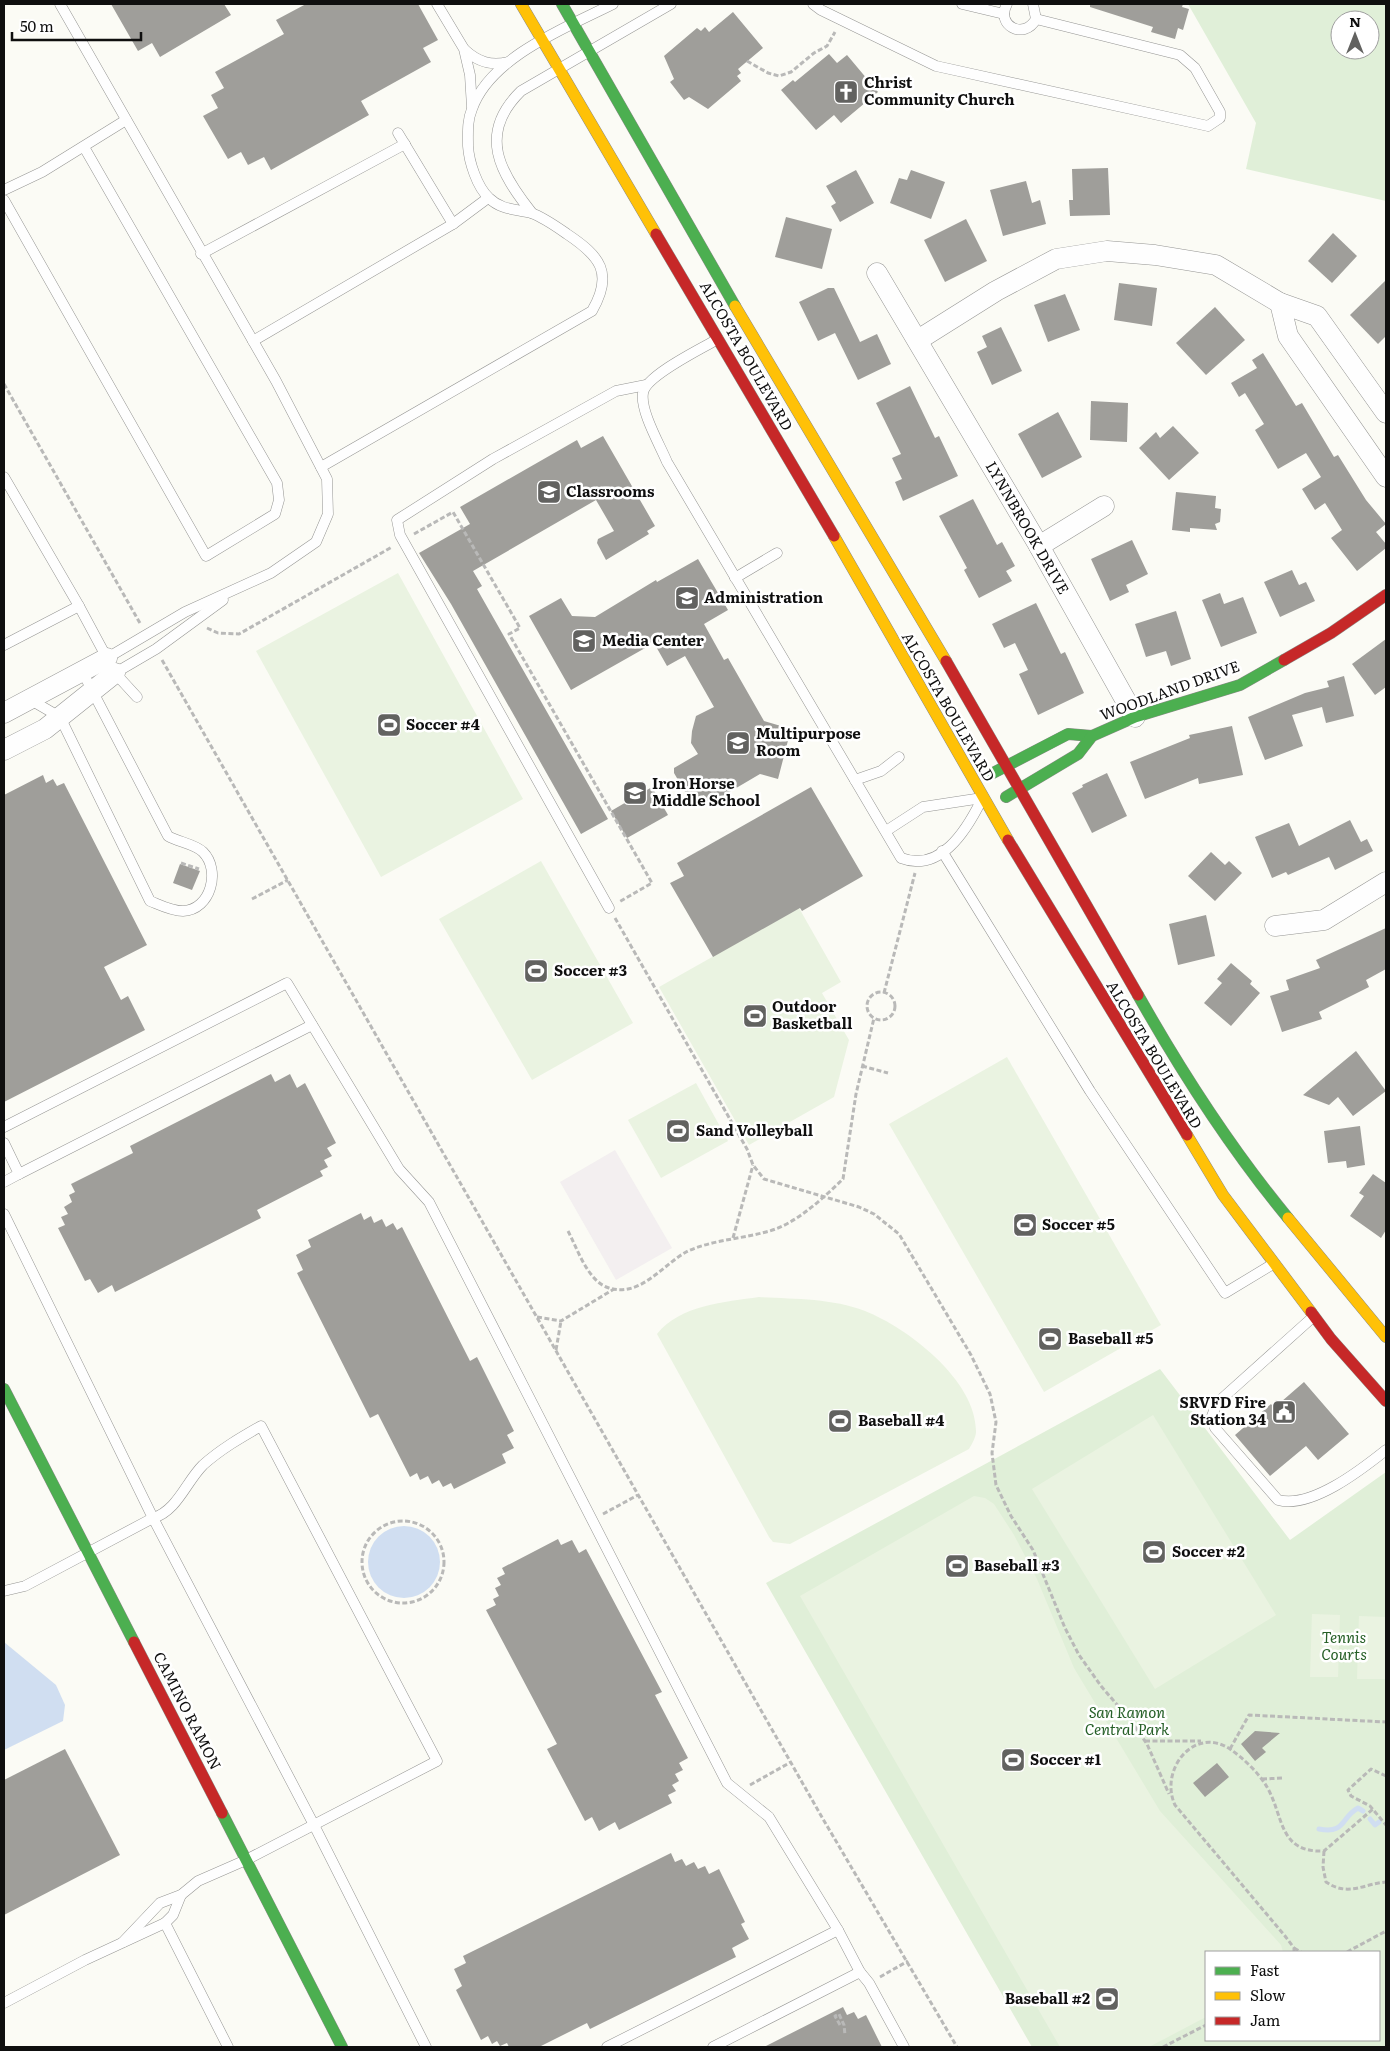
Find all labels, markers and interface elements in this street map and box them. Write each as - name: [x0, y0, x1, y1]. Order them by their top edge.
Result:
- scale bar: [12, 10, 141, 42]
- north arrow: [1330, 10, 1380, 60]
- text: N: [1349, 11, 1361, 31]
- text: 50 m: [20, 14, 54, 37]
- place label: Christ Community Church: [864, 70, 1015, 110]
- church icon: Christ Community Church: [833, 79, 859, 105]
- street label: ALCOSTA BOULEVARD: [695, 276, 800, 434]
- street label: LYNNBROOK DRIVE: [981, 456, 1076, 598]
- school or university icon: Classrooms: [536, 479, 562, 505]
- place label: Classrooms: [566, 479, 655, 502]
- school or university icon: Administration: [674, 585, 700, 611]
- place label: Administration: [704, 585, 824, 608]
- street label: ALCOSTA BOULEVARD: [897, 627, 1002, 785]
- school or university icon: Media Center: [571, 628, 597, 654]
- place label: Media Center: [602, 628, 704, 651]
- street label: WOODLAND DRIVE: [1096, 654, 1243, 726]
- sports icon: Soccer #4: [376, 712, 402, 738]
- place label: Soccer #4: [406, 712, 480, 735]
- place label: Multipurpose Room: [756, 721, 861, 761]
- school or university icon: Multipurpose Room: [725, 730, 751, 756]
- place label: Iron Horse Middle School: [652, 771, 761, 811]
- school or university icon: Iron Horse Middle School: [622, 780, 648, 806]
- sports icon: Soccer #3: [523, 958, 549, 984]
- place label: Soccer #3: [554, 958, 627, 981]
- street label: ALCOSTA BOULEVARD: [1102, 976, 1209, 1133]
- place label: Outdoor Basketball: [772, 994, 853, 1034]
- sports icon: Outdoor Basketball: [742, 1003, 768, 1029]
- sports icon: Sand Volleyball: [665, 1118, 691, 1144]
- place label: Sand Volleyball: [696, 1118, 814, 1141]
- sports icon: Soccer #5: [1012, 1212, 1038, 1238]
- place label: Soccer #5: [1042, 1212, 1115, 1235]
- sports icon: Baseball #5: [1037, 1326, 1063, 1352]
- place label: Baseball #5: [1068, 1326, 1153, 1349]
- place label: SRVFD Fire Station 34: [1180, 1390, 1266, 1430]
- public building icon: SRVFD Fire Station 34: [1271, 1399, 1297, 1425]
- sports icon: Baseball #4: [827, 1408, 853, 1434]
- place label: Baseball #4: [858, 1408, 944, 1431]
- sports icon: Soccer #2: [1141, 1539, 1167, 1565]
- place label: Soccer #2: [1172, 1539, 1245, 1562]
- sports icon: Baseball #3: [944, 1553, 970, 1579]
- place label: Baseball #3: [974, 1553, 1060, 1576]
- park label: Tennis Courts: [1321, 1625, 1367, 1665]
- street label: CAMINO RAMON: [149, 1647, 228, 1773]
- park label: San Ramon Central Park: [1085, 1700, 1170, 1740]
- sports icon: Soccer #1: [1000, 1747, 1026, 1773]
- place label: Soccer #1: [1030, 1747, 1101, 1770]
- legend: [1205, 1951, 1380, 2041]
- text: Fast: [1250, 1958, 1279, 1981]
- text: Slow: [1250, 1983, 1285, 2006]
- place label: Baseball #2: [1005, 1986, 1090, 2009]
- sports icon: Baseball #2: [1094, 1986, 1120, 2012]
- text: Jam: [1250, 2008, 1281, 2031]

